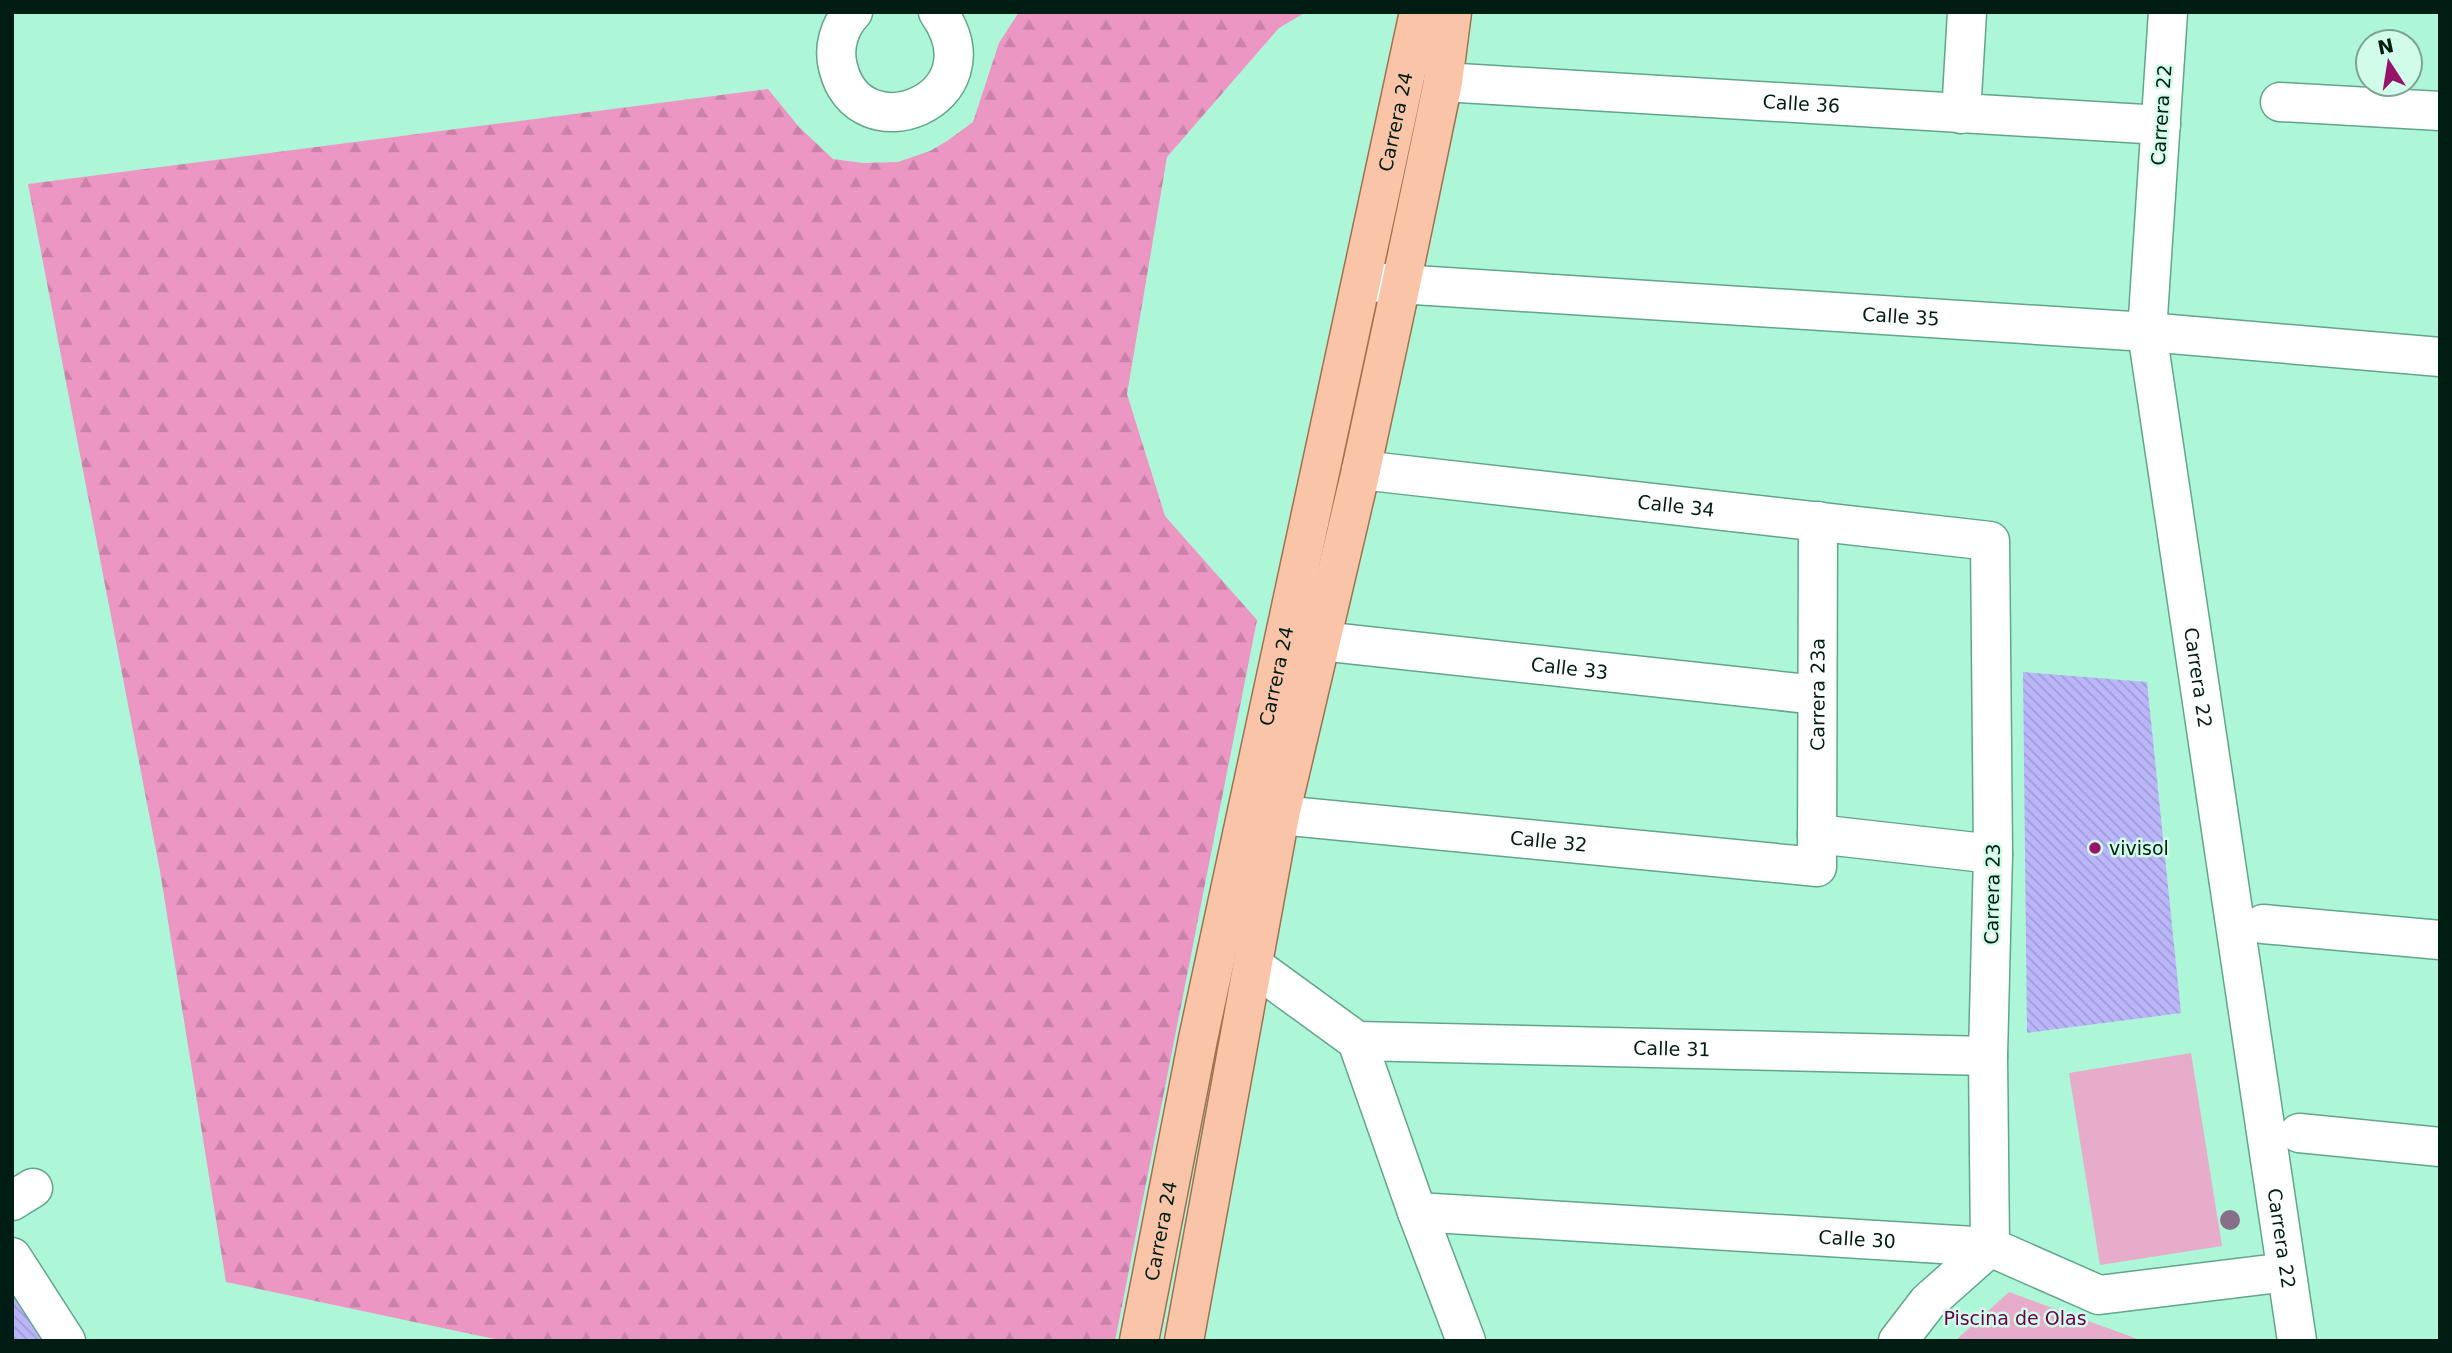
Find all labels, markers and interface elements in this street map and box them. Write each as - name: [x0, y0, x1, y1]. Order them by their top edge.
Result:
- north arrow: [2354, 28, 2424, 98]
- text: N: [2375, 34, 2396, 59]
- street label: Carrera 22: [2146, 64, 2176, 166]
- street label: Carrera 24: [1374, 70, 1417, 174]
- street label: Calle 36: [1762, 90, 1841, 117]
- street label: Calle 35: [1862, 303, 1940, 330]
- street label: Calle 34: [1636, 490, 1716, 521]
- street label: Carrera 24: [1255, 624, 1298, 728]
- street label: Carrera 22: [2180, 626, 2217, 729]
- street label: Carrera 23a: [1806, 638, 1829, 751]
- street label: Calle 33: [1530, 653, 1609, 683]
- street label: Calle 32: [1509, 826, 1588, 856]
- place label: vivisol: [2109, 837, 2169, 859]
- marker: vivisol: [2087, 840, 2103, 856]
- street label: Carrera 23: [1980, 843, 2004, 945]
- street label: Calle 31: [1633, 1037, 1711, 1060]
- street label: Carrera 24: [1140, 1179, 1181, 1283]
- street label: Carrera 22: [2263, 1187, 2300, 1290]
- street label: Calle 30: [1818, 1226, 1896, 1252]
- park label: Piscina de Olas: [1943, 1307, 2087, 1329]

